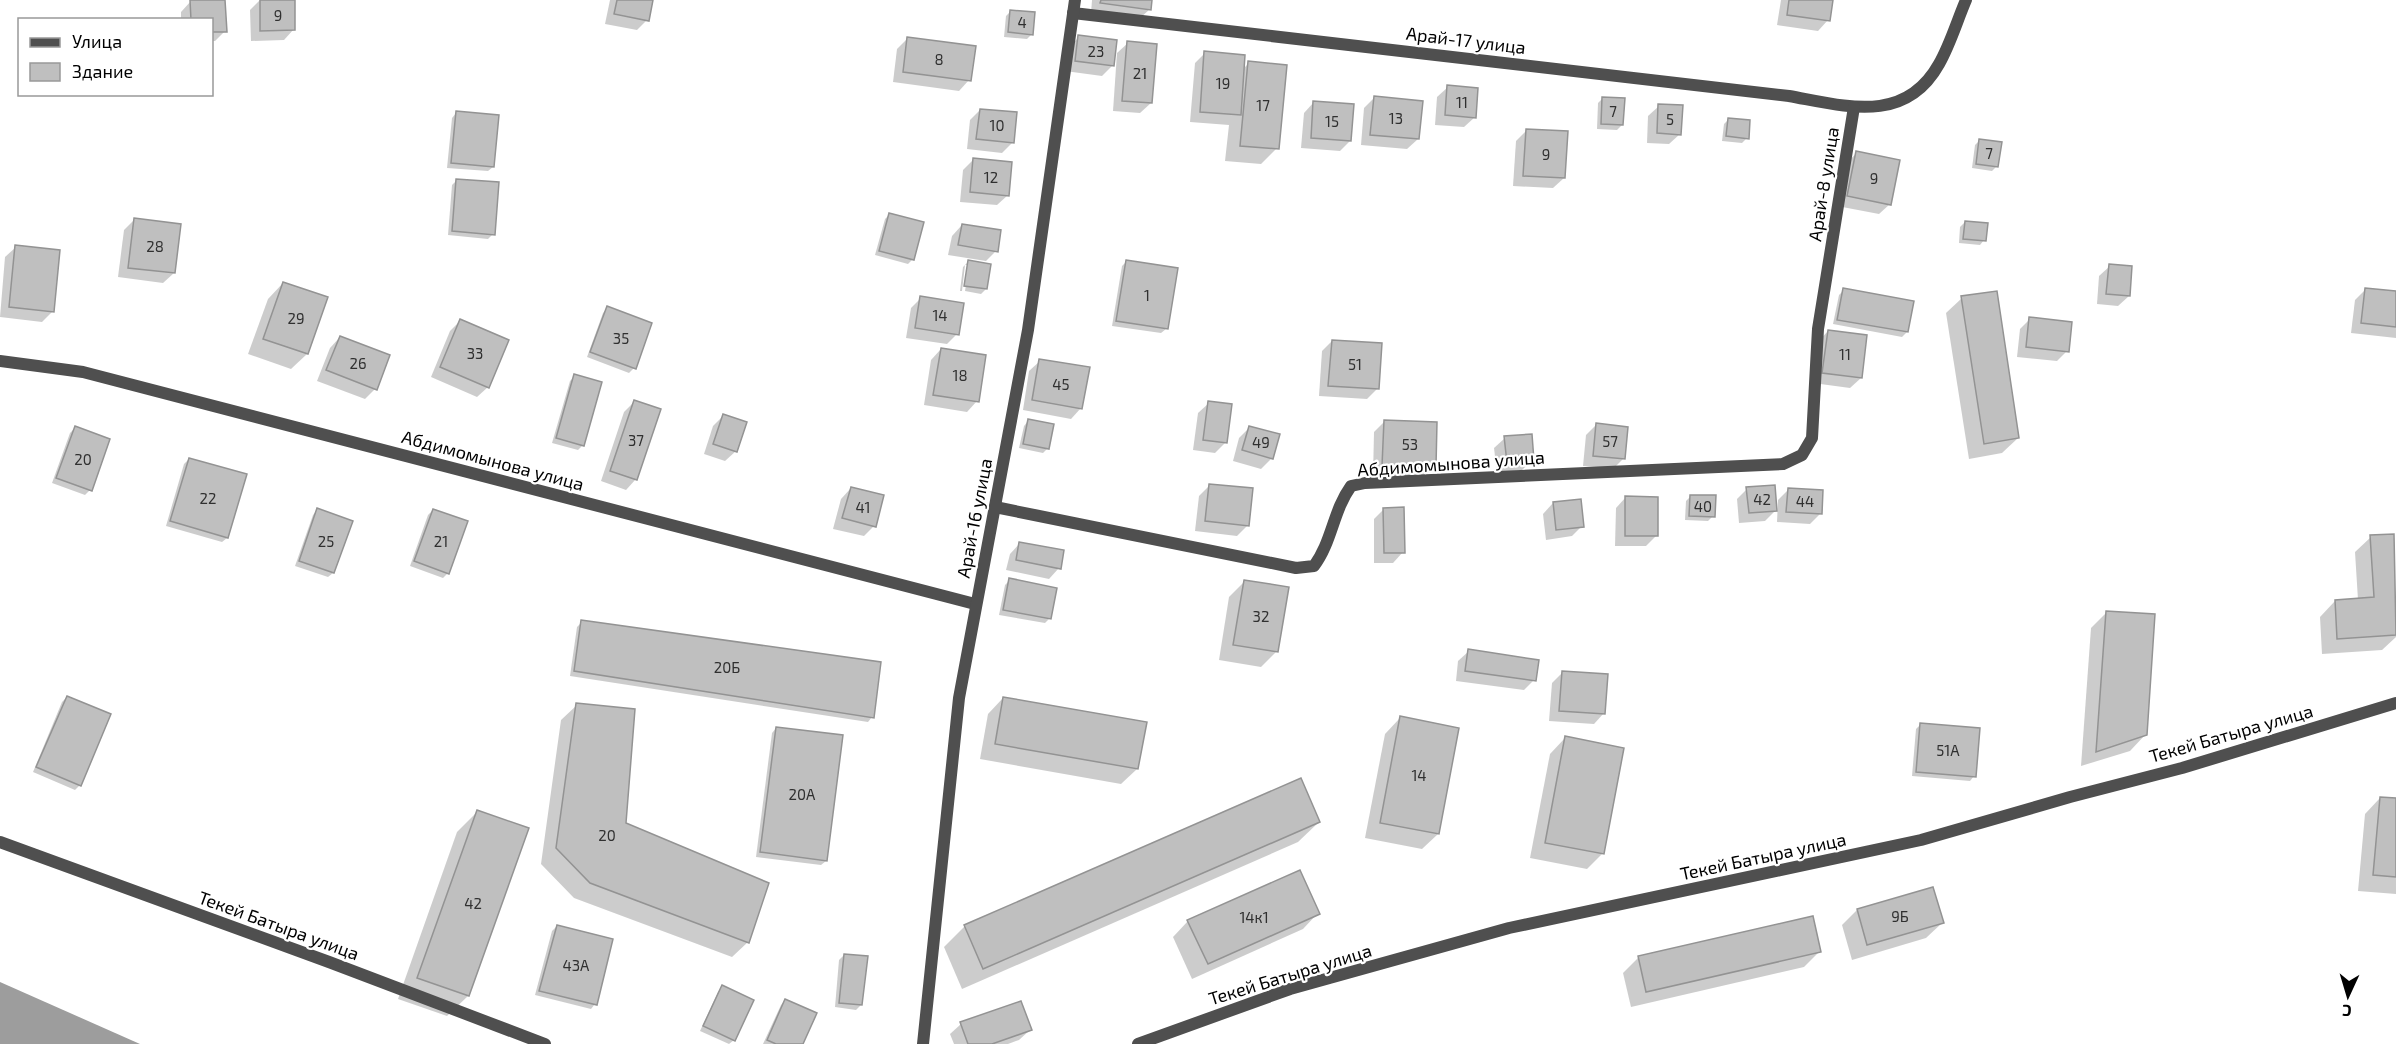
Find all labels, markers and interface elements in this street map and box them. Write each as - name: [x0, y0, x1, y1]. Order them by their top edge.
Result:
- house number: 9: [274, 6, 282, 24]
- house number: 4: [1017, 13, 1027, 31]
- legend: [18, 18, 213, 96]
- street label: Арай-17 улица: [1405, 22, 1527, 58]
- text: Улица: [72, 30, 122, 52]
- house number: 23: [1088, 42, 1104, 60]
- house number: 8: [934, 50, 944, 68]
- text: Здание: [72, 60, 133, 82]
- house number: 21: [1133, 64, 1147, 82]
- house number: 19: [1216, 74, 1230, 92]
- house number: 11: [1456, 93, 1468, 111]
- house number: 17: [1256, 96, 1270, 114]
- house number: 7: [1609, 102, 1617, 120]
- house number: 13: [1389, 109, 1403, 127]
- house number: 5: [1666, 110, 1674, 128]
- house number: 15: [1325, 112, 1339, 130]
- house number: 10: [989, 116, 1005, 134]
- street label: Арай-8 улица: [1803, 125, 1843, 243]
- house number: 7: [1985, 144, 1993, 162]
- house number: 9: [1542, 145, 1550, 163]
- house number: 12: [984, 168, 998, 186]
- house number: 9: [1870, 169, 1878, 187]
- house number: 28: [146, 237, 164, 255]
- house number: 1: [1144, 286, 1150, 304]
- house number: 14: [932, 306, 948, 324]
- house number: 29: [287, 309, 305, 327]
- house number: 35: [613, 329, 629, 347]
- house number: 33: [467, 344, 483, 362]
- house number: 11: [1839, 345, 1851, 363]
- house number: 26: [349, 354, 367, 372]
- house number: 51: [1348, 355, 1362, 373]
- house number: 18: [952, 366, 968, 384]
- house number: 45: [1052, 375, 1070, 393]
- street label: Абдимомынова улица: [399, 425, 587, 495]
- house number: 37: [628, 431, 644, 449]
- house number: 57: [1602, 432, 1618, 450]
- house number: 49: [1252, 433, 1270, 451]
- house number: 53: [1402, 435, 1418, 453]
- street label: Абдимомынова улица: [1357, 445, 1545, 481]
- house number: 20: [74, 450, 92, 468]
- street label: Арай-16 улица: [952, 456, 996, 580]
- house number: 22: [200, 489, 216, 507]
- house number: 42: [1753, 490, 1771, 508]
- house number: 44: [1796, 492, 1814, 510]
- house number: 40: [1694, 497, 1712, 515]
- house number: 41: [855, 498, 871, 516]
- house number: 25: [318, 532, 334, 550]
- house number: 21: [434, 532, 448, 550]
- house number: 32: [1253, 607, 1269, 625]
- house number: 20Б: [714, 658, 740, 676]
- street label: Текей Батыра улица: [2147, 699, 2315, 767]
- house number: 51А: [1936, 741, 1960, 759]
- house number: 14: [1411, 766, 1427, 784]
- house number: 20А: [789, 785, 816, 803]
- house number: 20: [598, 826, 616, 844]
- street label: Текей Батыра улица: [1678, 828, 1848, 884]
- street label: Текей Батыра улица: [196, 886, 362, 964]
- house number: 42: [464, 894, 482, 912]
- house number: 9Б: [1891, 907, 1909, 925]
- house number: 14к1: [1239, 908, 1269, 926]
- street label: Текей Батыра улица: [1206, 939, 1374, 1009]
- house number: 43А: [563, 956, 590, 974]
- north arrow: [2318, 966, 2378, 1026]
- text: С: [2342, 1002, 2352, 1021]

